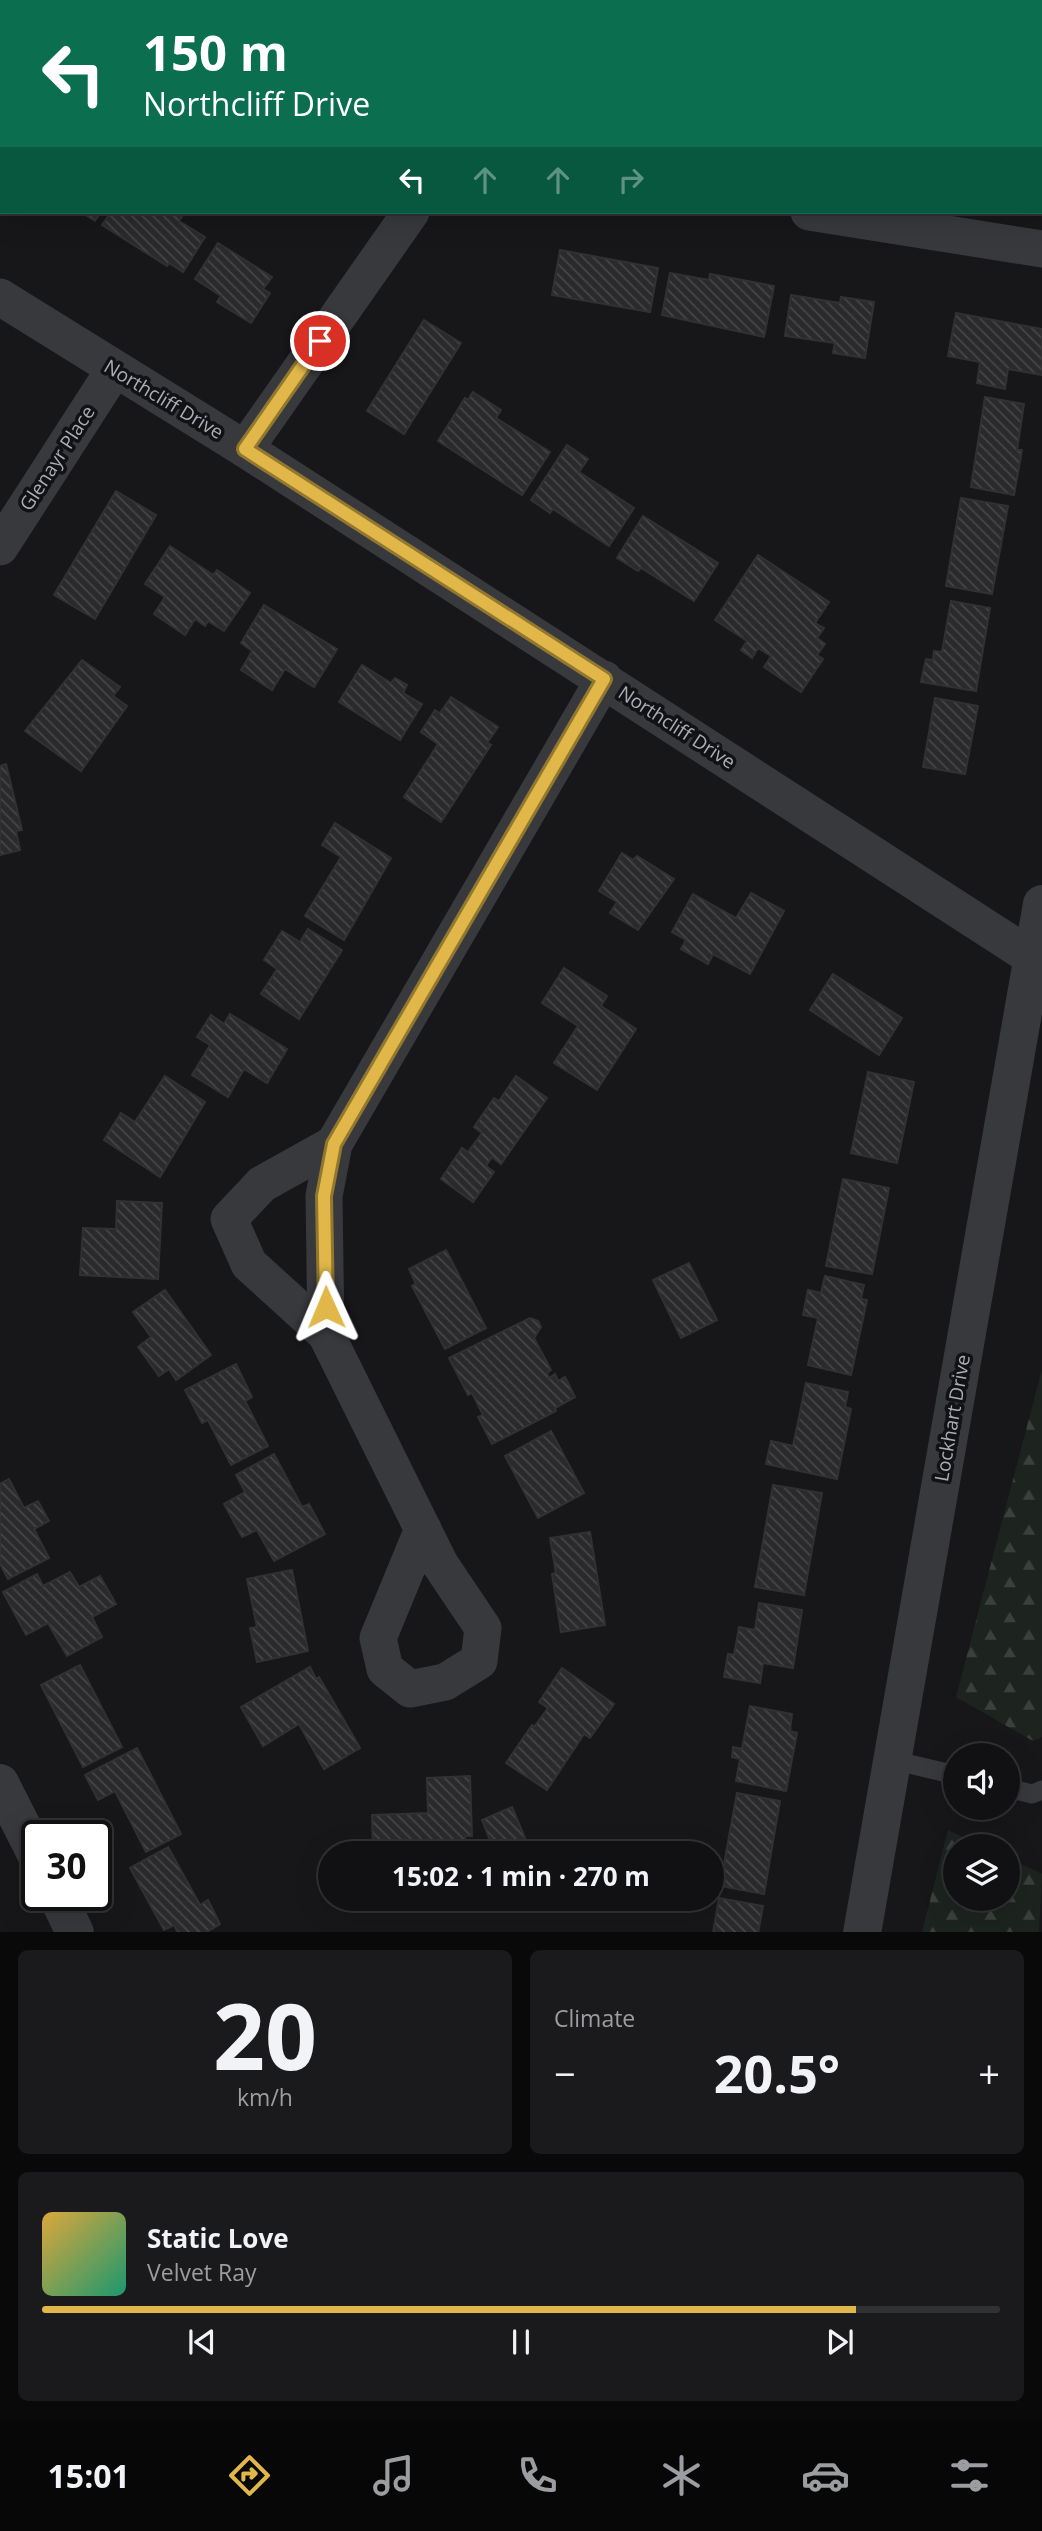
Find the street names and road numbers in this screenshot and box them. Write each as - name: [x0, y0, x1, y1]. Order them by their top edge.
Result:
- street label: Northcliff Drive: [100, 353, 228, 445]
- street label: Glenayr Place: [13, 400, 101, 516]
- street label: Northcliff Drive: [613, 679, 741, 775]
- street label: Lockhart Drive: [928, 1352, 976, 1484]

